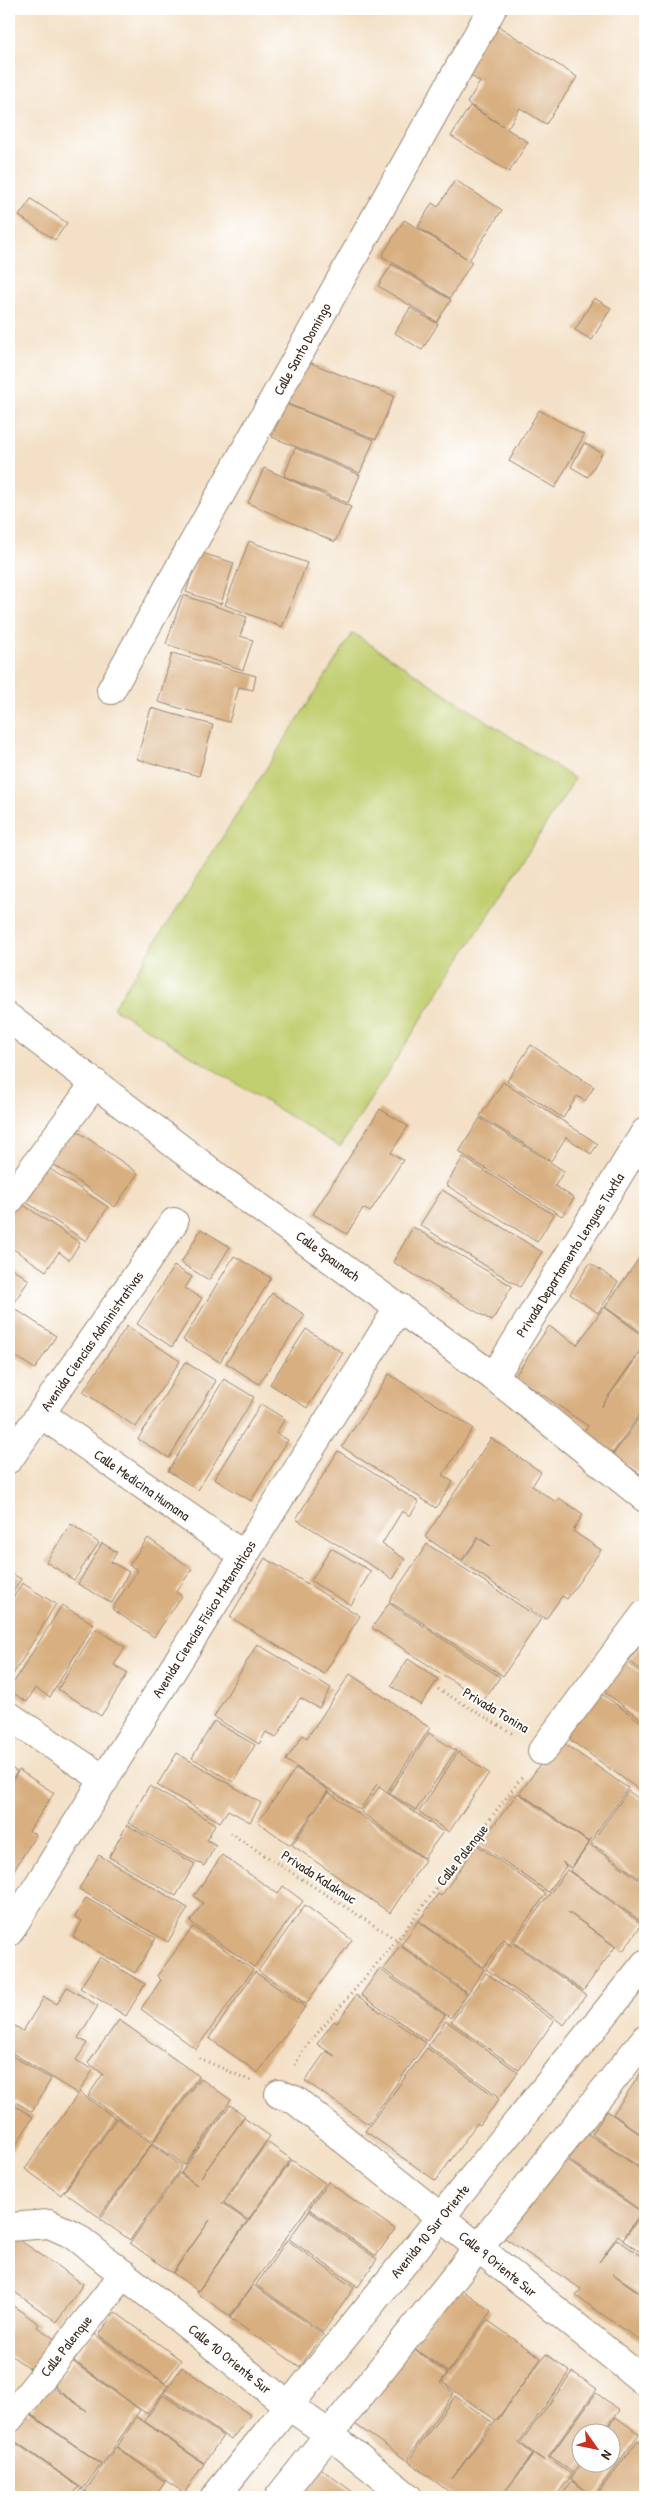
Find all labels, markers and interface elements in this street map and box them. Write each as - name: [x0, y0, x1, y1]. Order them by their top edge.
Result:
- street label: Calle Santo Domingo: [268, 299, 336, 399]
- street label: Privada Departamento Lenguas Tuxtla: [511, 1168, 629, 1341]
- street label: Calle Spaunach: [292, 1226, 364, 1286]
- street label: Avenida Ciencias Administrativas: [36, 1267, 147, 1415]
- street label: Calle Medicina Humana: [91, 1444, 194, 1525]
- street label: Avenida Ciencias Físico Matemáticos: [147, 1537, 260, 1701]
- street label: Privada Tonina: [460, 1682, 533, 1737]
- street label: Calle Palenque: [431, 1820, 493, 1890]
- street label: Privada Kalaknuc: [278, 1845, 361, 1908]
- street label: Avenida 10 Sur Oriente: [386, 2180, 474, 2282]
- street label: Calle 9 Oriente Sur: [455, 2226, 542, 2301]
- street label: Calle Palenque: [35, 2311, 97, 2381]
- street label: Calle 10 Oriente Sur: [185, 2319, 276, 2398]
- north arrow: [572, 2424, 622, 2474]
- text: N: [597, 2447, 617, 2464]

